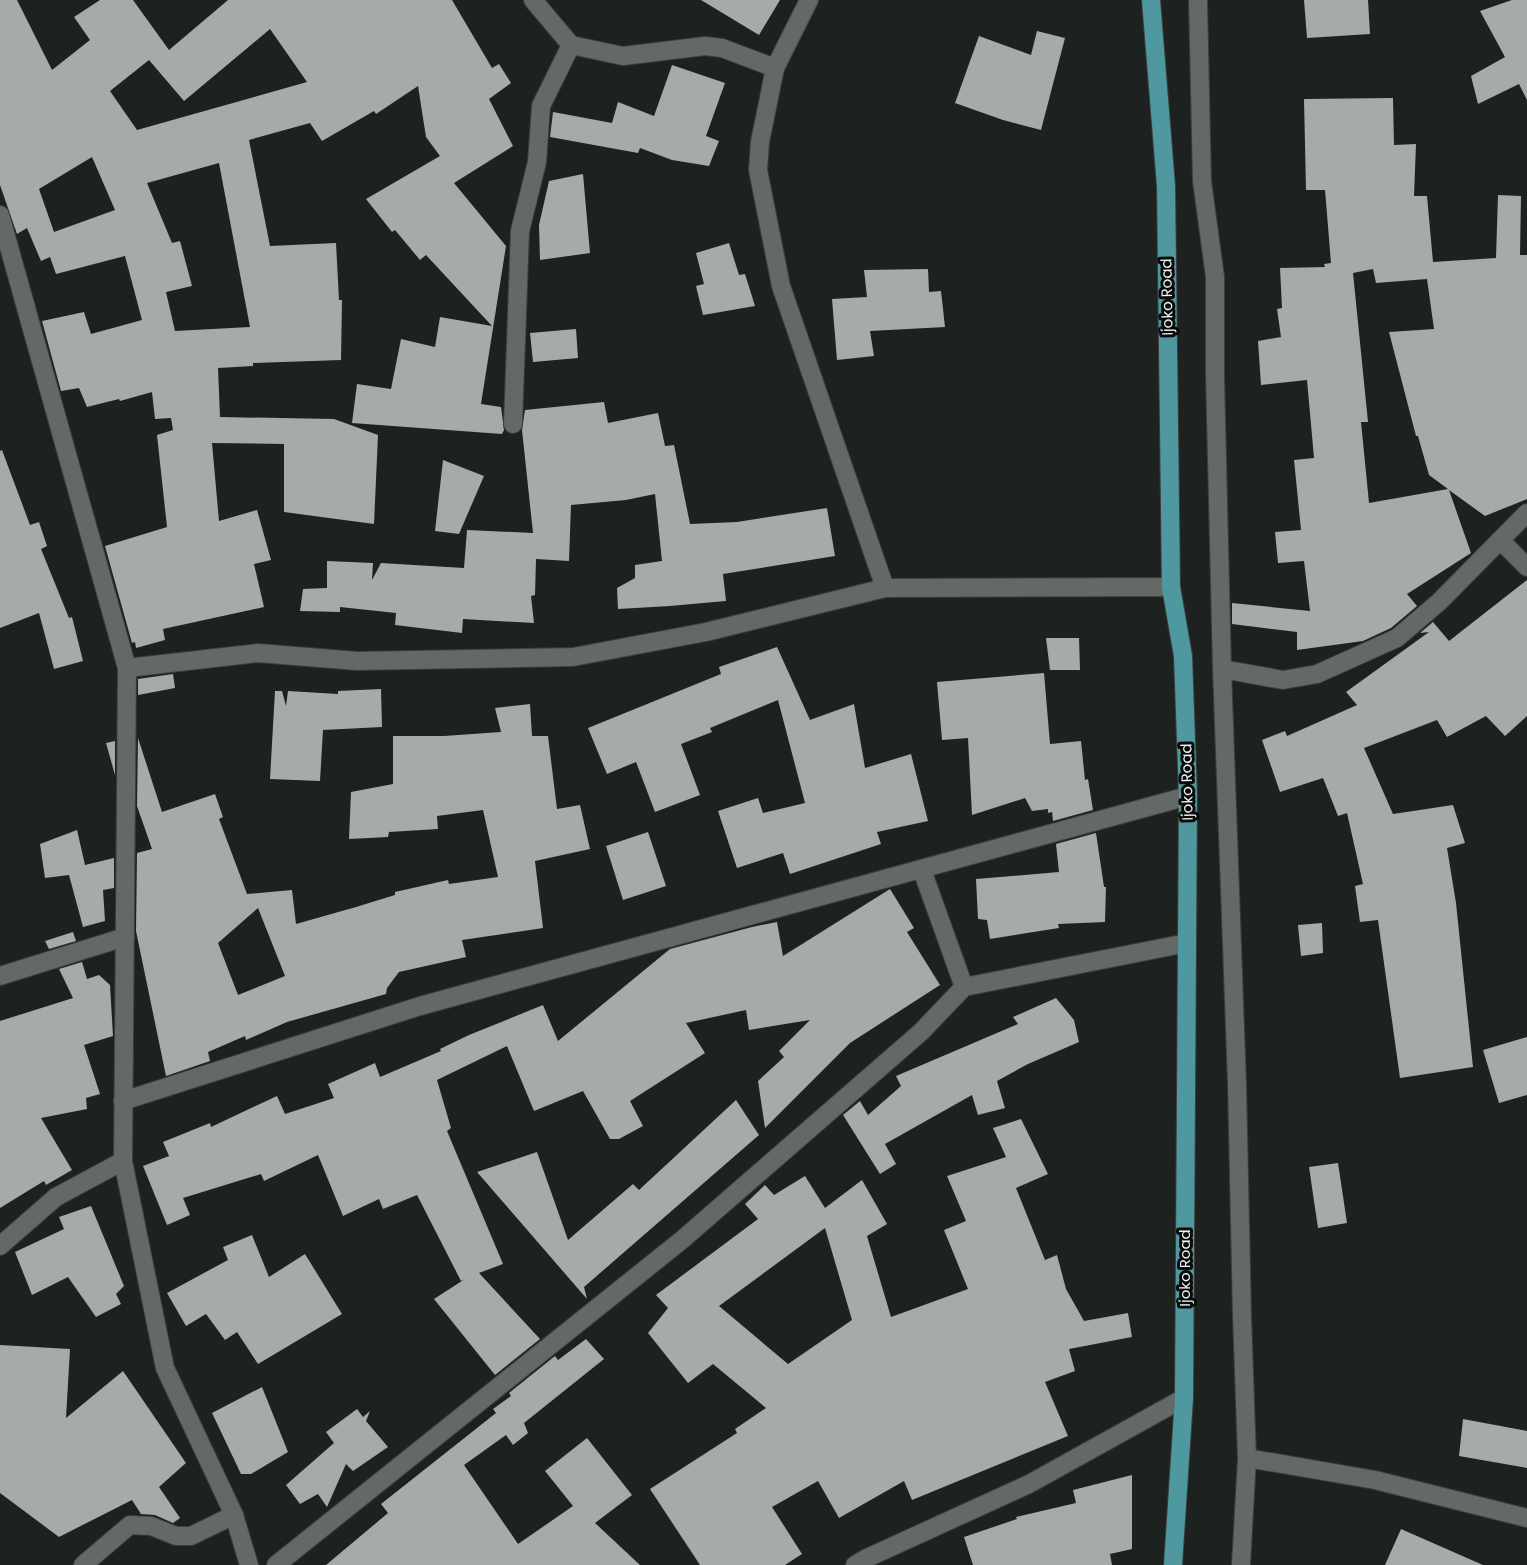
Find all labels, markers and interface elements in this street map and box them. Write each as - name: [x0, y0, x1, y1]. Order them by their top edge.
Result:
- street label: Ijoko Road: [1155, 258, 1178, 336]
- street label: Ijoko Road: [1175, 743, 1198, 821]
- street label: Ijoko Road: [1174, 1229, 1195, 1307]

